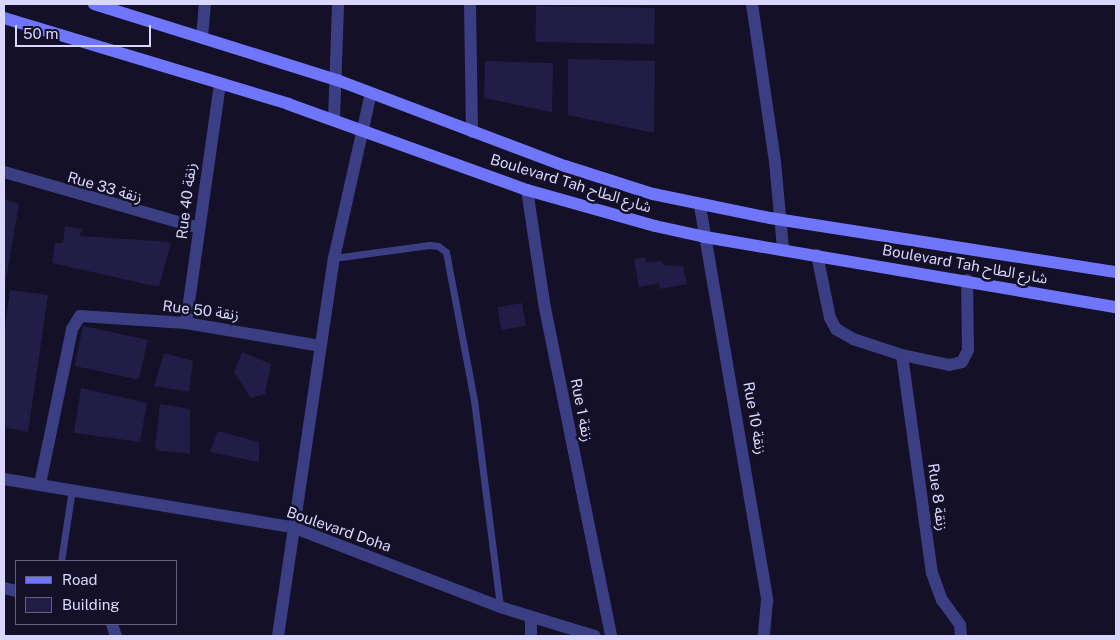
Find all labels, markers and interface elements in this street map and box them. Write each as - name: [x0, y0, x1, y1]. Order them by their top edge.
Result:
- scale bar: [18, 15, 154, 47]
- text: 50 m: [23, 25, 58, 42]
- street label: Boulevard Tah شارع الطاح: [488, 150, 654, 216]
- street label: Rue 40 زنقة: [172, 162, 200, 240]
- street label: Rue 33 زنقة: [65, 168, 145, 206]
- street label: Boulevard Tah شارع الطاح: [881, 241, 1049, 287]
- street label: Rue 50 زنقة: [162, 296, 240, 324]
- street label: Rue 1 زنقة: [567, 377, 597, 443]
- street label: Rue 10 زنقة: [740, 380, 770, 456]
- street label: Rue 8 زنقة: [924, 462, 952, 532]
- street label: Boulevard Doha: [284, 503, 394, 555]
- legend: [15, 560, 178, 625]
- text: Road: [62, 571, 98, 588]
- text: Building: [62, 596, 120, 613]

